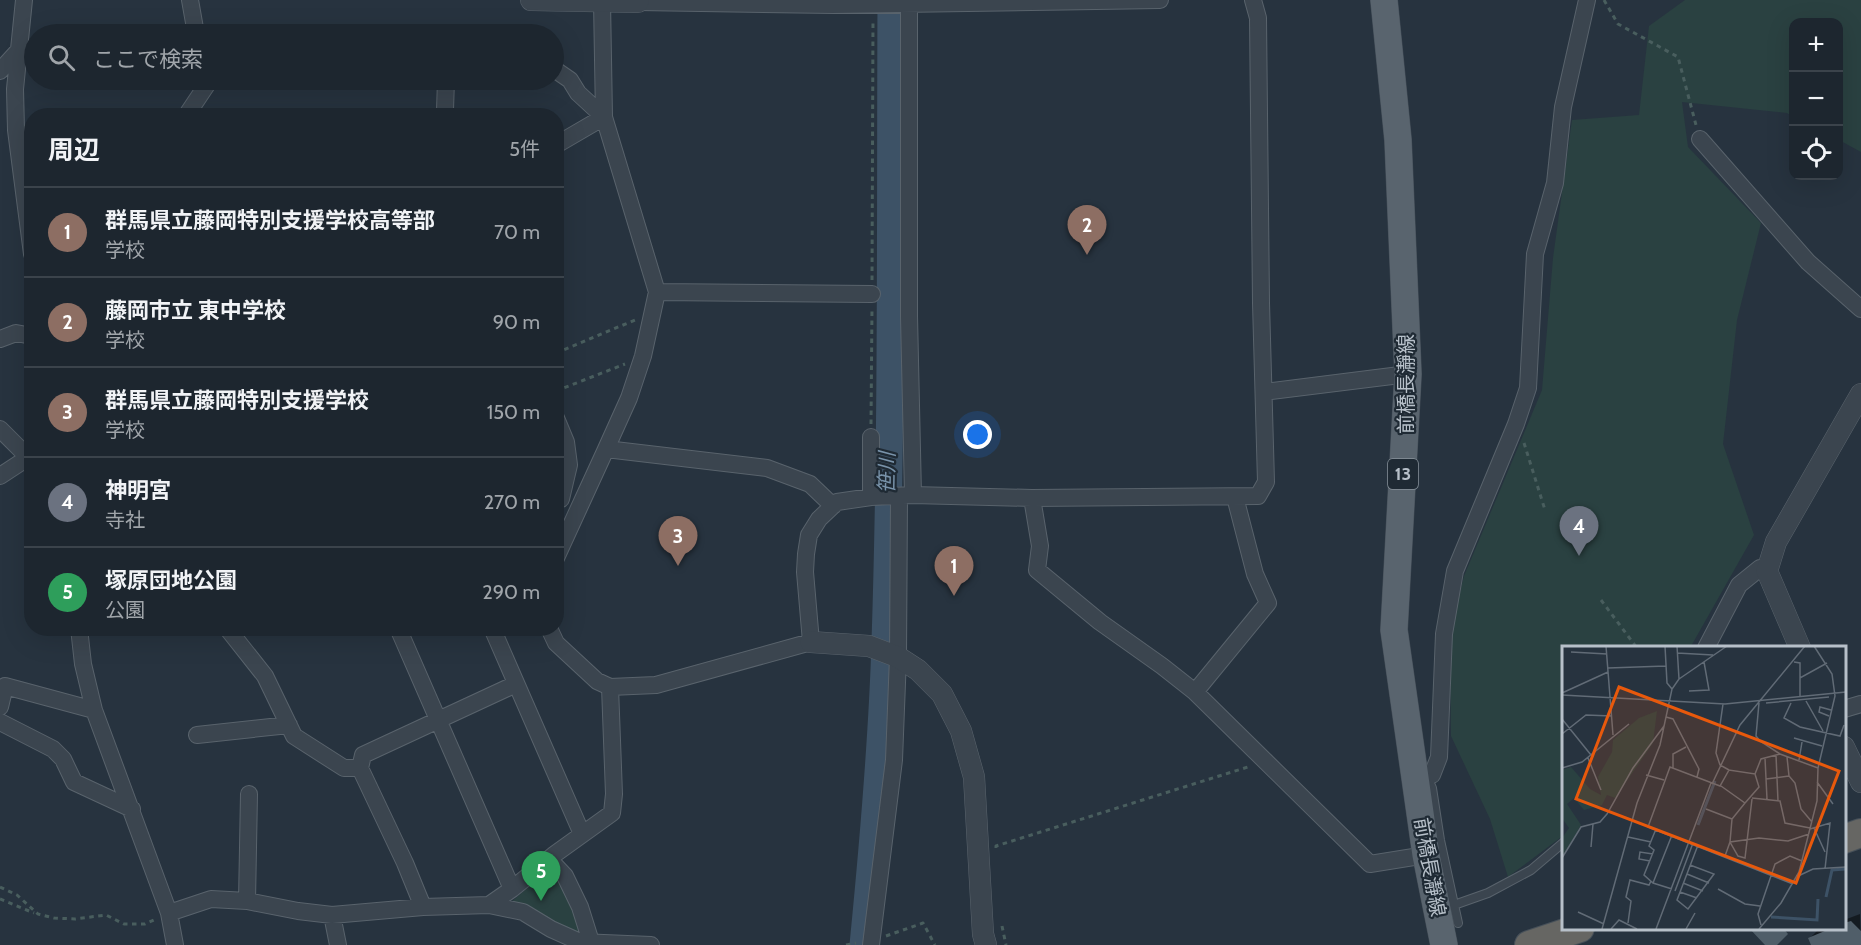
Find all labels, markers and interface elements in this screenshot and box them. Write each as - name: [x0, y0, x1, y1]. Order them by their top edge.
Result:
- map controls: [1789, 18, 1843, 180]
- button: +: [1789, 18, 1843, 72]
- search box: [24, 24, 564, 90]
- icon: search: [45, 41, 78, 74]
- text: ここで検索: [93, 46, 203, 73]
- button: −: [1789, 72, 1843, 126]
- button: locate: [1789, 126, 1843, 180]
- text: 周辺: [48, 134, 100, 166]
- text: 5件: [509, 137, 540, 161]
- pin: 2: [1068, 206, 1106, 255]
- text: 群馬県立藤岡特別支援学校高等部: [105, 207, 435, 234]
- text: 1: [64, 220, 71, 244]
- text: 70 m: [494, 220, 540, 244]
- text: 学校: [105, 238, 145, 262]
- text: 藤岡市立 東中学校: [105, 297, 286, 324]
- text: 2: [62, 310, 73, 334]
- text: 90 m: [493, 310, 540, 334]
- text: 学校: [105, 328, 145, 352]
- street label: 前橋長瀞線: [1394, 334, 1418, 434]
- text: 群馬県立藤岡特別支援学校: [105, 387, 369, 414]
- text: 3: [62, 400, 73, 424]
- text: 150 m: [487, 400, 540, 424]
- text: 学校: [105, 418, 145, 442]
- your location: [963, 420, 992, 449]
- water label: 笹川: [874, 450, 899, 494]
- road number: 13: [1388, 459, 1418, 489]
- text: 神明宮: [105, 477, 171, 504]
- text: 4: [61, 490, 74, 514]
- text: 270 m: [484, 490, 540, 514]
- pin: 4: [1560, 506, 1598, 556]
- text: 寺社: [105, 508, 145, 532]
- pin: 3: [658, 516, 698, 566]
- pin: 1: [934, 546, 974, 596]
- text: 塚原団地公園: [105, 567, 237, 594]
- text: 5: [62, 580, 73, 604]
- text: 290 m: [482, 580, 540, 604]
- text: 公園: [105, 598, 145, 622]
- inset map: [1562, 646, 1846, 930]
- street label: 前橋長瀞線: [1409, 816, 1451, 918]
- pin: 5: [522, 852, 560, 901]

